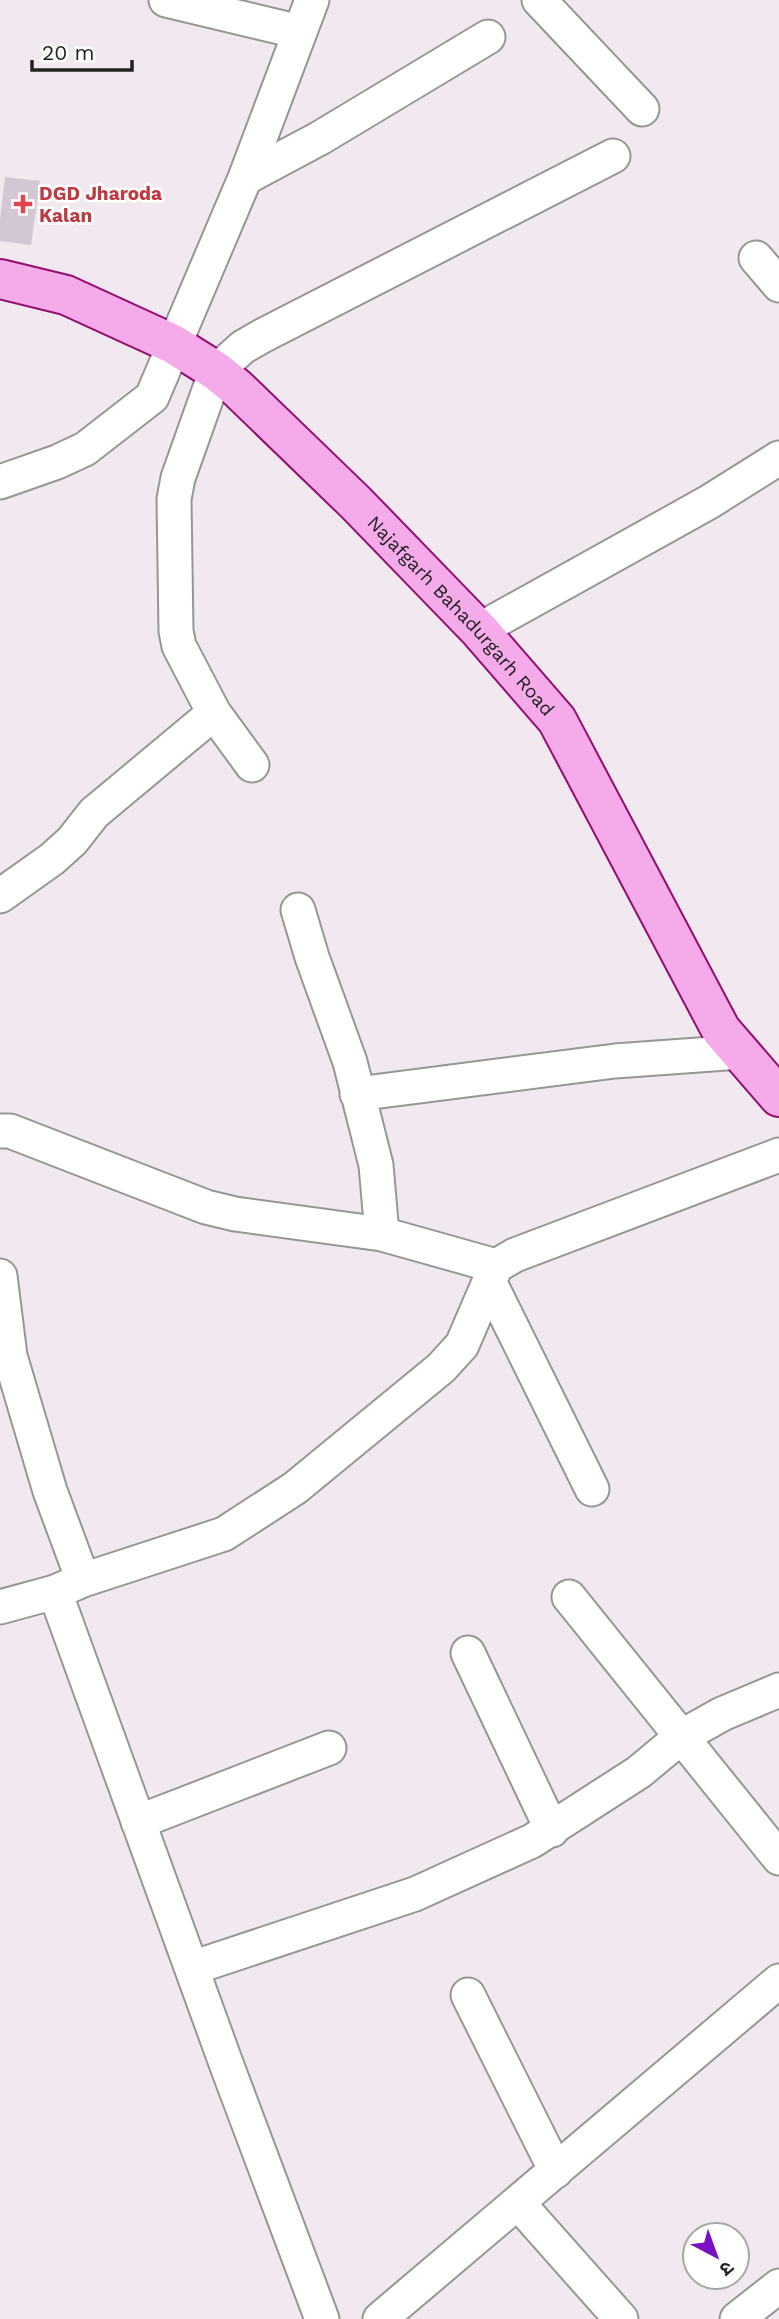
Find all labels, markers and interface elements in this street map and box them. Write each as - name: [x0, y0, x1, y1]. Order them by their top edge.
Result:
- scale bar: [32, 28, 131, 72]
- text: 20 m: [42, 40, 94, 65]
- place label: DGD Jharoda Kalan: [39, 182, 162, 227]
- marker: DGD Jharoda Kalan: [13, 194, 33, 214]
- street label: Najafgarh Bahadurgarh Road: [363, 511, 559, 720]
- north arrow: [681, 2221, 751, 2291]
- text: उ: [714, 2256, 739, 2281]

